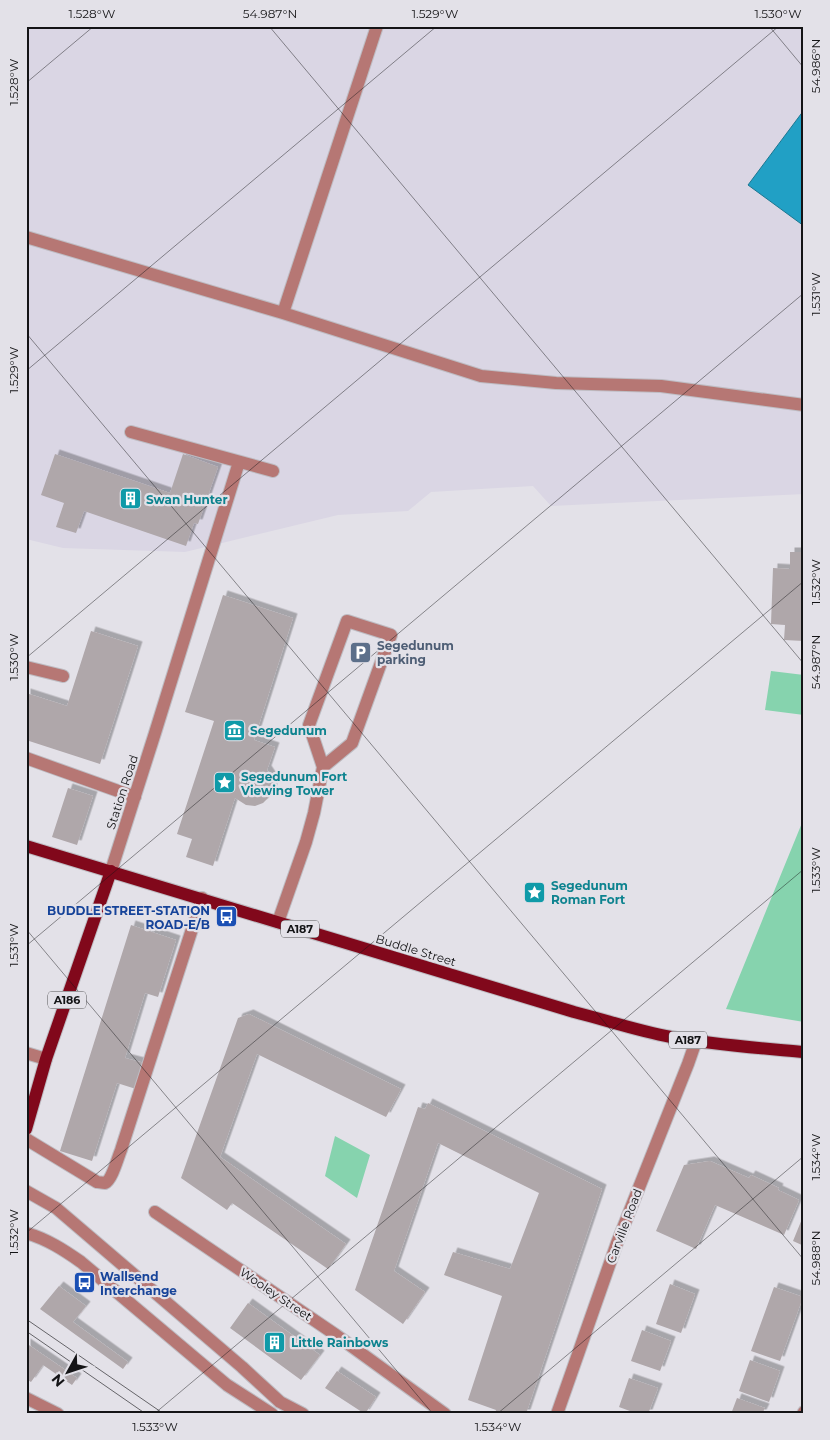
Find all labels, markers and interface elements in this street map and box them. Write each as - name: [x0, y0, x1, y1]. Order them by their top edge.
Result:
- text: 1.528°W: [69, 6, 115, 21]
- text: 54.987°N: [243, 6, 297, 21]
- text: 1.529°W: [412, 6, 458, 21]
- text: 1.530°W: [754, 6, 802, 21]
- text: 54.986°N: [808, 39, 823, 93]
- text: 1.528°W: [6, 59, 21, 105]
- text: 1.531°W: [808, 272, 823, 316]
- text: 1.529°W: [6, 347, 21, 393]
- building icon: Swan Hunter: [118, 487, 142, 511]
- place label: Swan Hunter: [146, 492, 228, 507]
- text: 1.532°W: [808, 559, 823, 605]
- text: 1.530°W: [6, 633, 21, 681]
- text: 54.987°N: [808, 635, 823, 689]
- place label: Segedunum parking: [377, 638, 454, 667]
- parking icon: Segedunum parking: [349, 640, 373, 664]
- museum icon: Segedunum: [222, 718, 246, 742]
- place label: Segedunum: [250, 723, 327, 738]
- street label: Station Road: [103, 753, 141, 831]
- place label: Segedunum Fort Viewing Tower: [240, 769, 348, 798]
- place icon: Segedunum Fort Viewing Tower: [213, 771, 237, 795]
- text: 1.533°W: [808, 847, 823, 893]
- place label: Segedunum Roman Fort: [551, 878, 628, 907]
- place icon: Segedunum Roman Fort: [523, 880, 547, 904]
- place label: BUDDLE STREET-STATION ROAD-E/B: [47, 903, 210, 932]
- bus stop icon: BUDDLE STREET-STATION ROAD-E/B: [214, 905, 238, 929]
- road number: A187: [281, 921, 319, 938]
- text: 1.531°W: [6, 923, 21, 967]
- street label: Buddle Street: [374, 931, 458, 969]
- road number: A186: [48, 992, 86, 1008]
- road number: A187: [669, 1032, 707, 1048]
- text: 1.534°W: [808, 1134, 823, 1180]
- street label: Carville Road: [603, 1187, 645, 1265]
- text: 1.532°W: [6, 1209, 21, 1255]
- text: 54.988°N: [808, 1231, 823, 1285]
- street label: Wooley Street: [237, 1264, 315, 1324]
- place label: Wallsend Interchange: [100, 1269, 177, 1298]
- bus stop icon: Wallsend Interchange: [72, 1271, 96, 1295]
- building icon: Little Rainbows: [263, 1330, 287, 1354]
- place label: Little Rainbows: [291, 1335, 389, 1350]
- north arrow: [42, 1348, 92, 1398]
- text: N: [48, 1370, 69, 1390]
- text: 1.533°W: [132, 1419, 178, 1434]
- text: 1.534°W: [475, 1419, 521, 1434]

